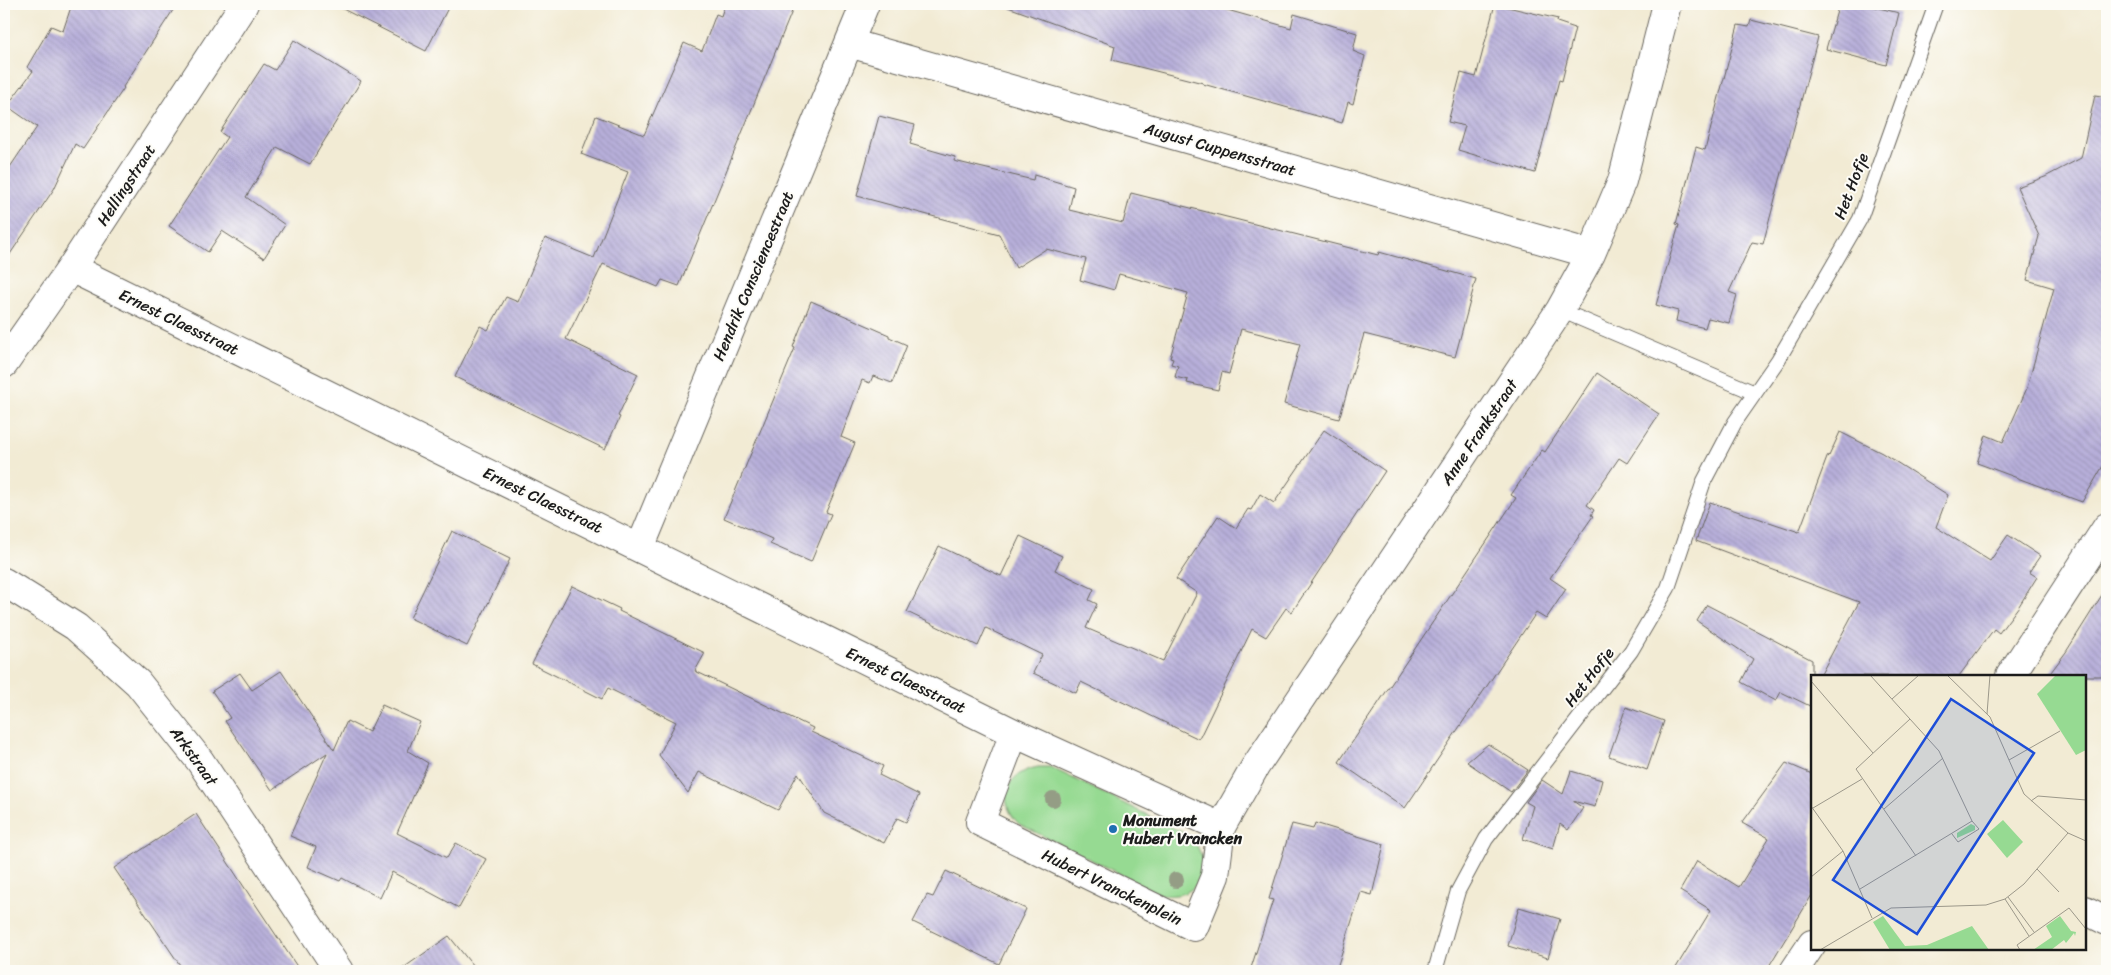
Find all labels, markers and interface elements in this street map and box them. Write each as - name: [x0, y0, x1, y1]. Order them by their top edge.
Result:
- street label: August Cuppensstraat: [1140, 113, 1299, 185]
- street label: Hellingstraat: [88, 138, 164, 232]
- street label: Het Hofje: [1825, 148, 1877, 224]
- street label: Hendrik Consciencestraat: [704, 186, 802, 366]
- street label: Ernest Claesstraat: [114, 280, 244, 364]
- street label: Anne Frankstraat: [1432, 372, 1526, 492]
- street label: Ernest Claesstraat: [478, 458, 608, 542]
- street label: Ernest Claesstraat: [841, 638, 971, 722]
- street label: Het Hofje: [1556, 640, 1622, 713]
- inset map: [1811, 675, 2086, 950]
- street label: Arkstraat: [162, 719, 226, 793]
- place label: Monument Hubert Vrancken: [1122, 806, 1243, 853]
- marker: Monument Hubert Vrancken: [1107, 823, 1119, 835]
- street label: Hubert Vranckenplein: [1037, 840, 1188, 934]

